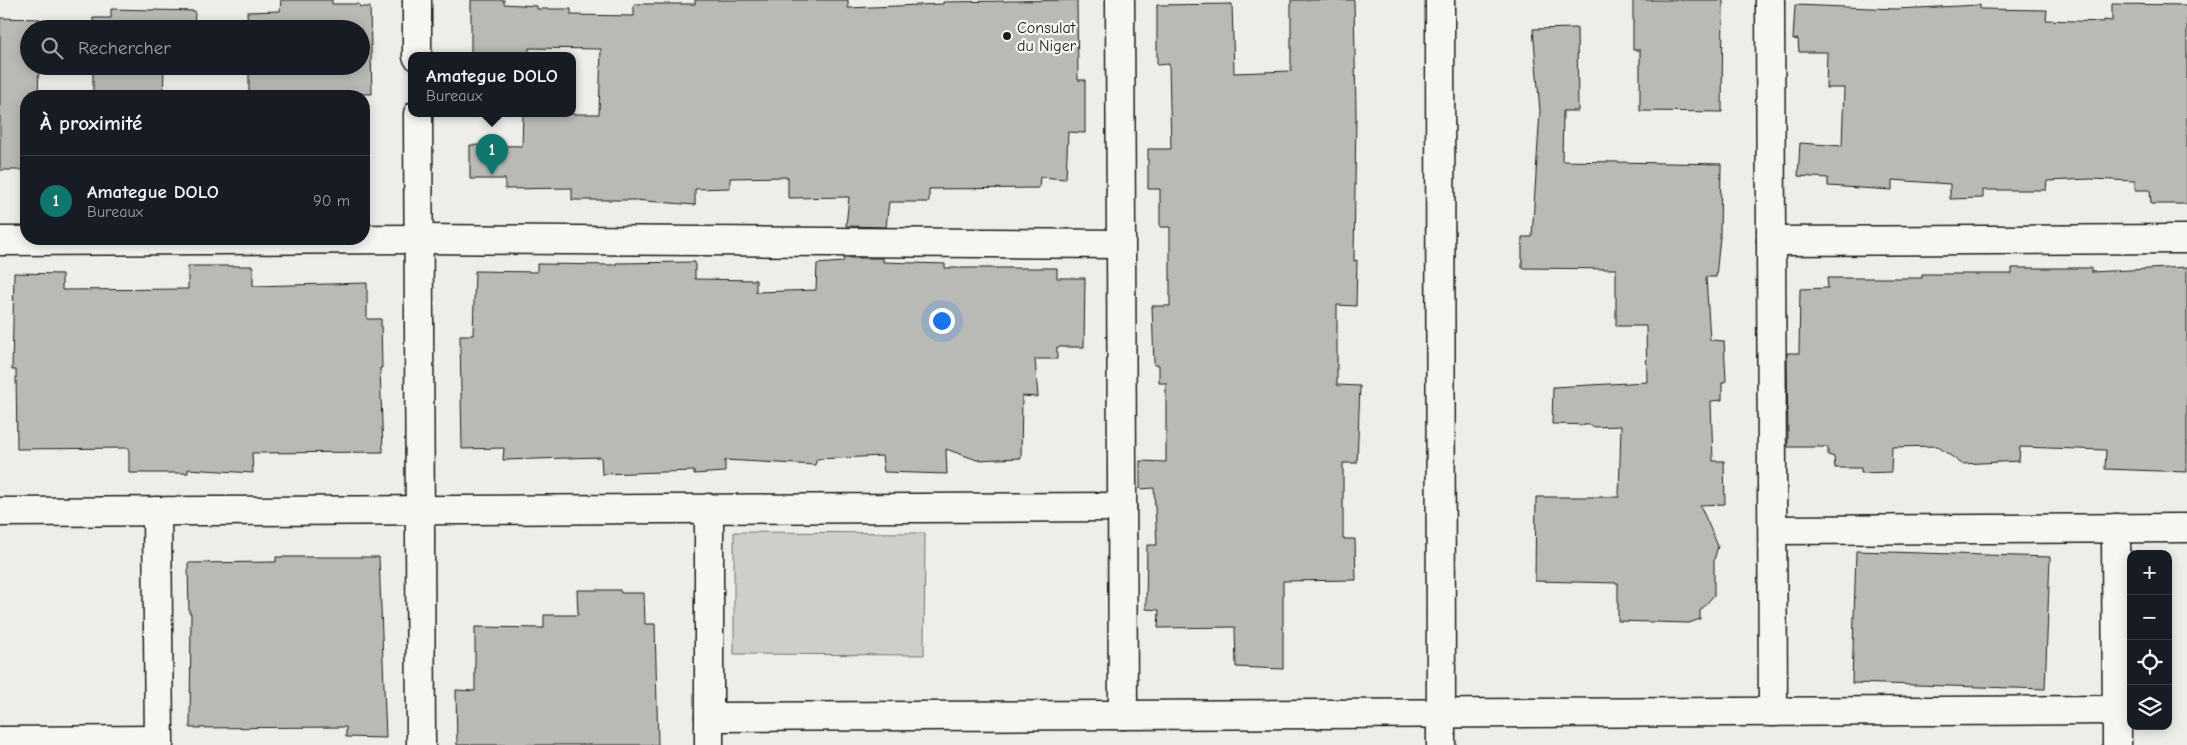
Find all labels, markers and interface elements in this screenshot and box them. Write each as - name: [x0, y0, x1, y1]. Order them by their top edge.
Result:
- place label: Consulat du Niger: [1017, 19, 1077, 55]
- search box: [20, 20, 370, 75]
- marker: Consulat du Niger: [1001, 30, 1013, 42]
- icon: search: [38, 34, 66, 62]
- text: Rechercher: [78, 37, 171, 59]
- popup: [408, 52, 576, 117]
- text: Amategue DOLO: [426, 65, 558, 87]
- text: Bureaux: [426, 87, 482, 105]
- text: À proximité: [40, 111, 142, 135]
- pin: 1: [476, 134, 508, 175]
- text: Amategue DOLO: [87, 181, 219, 203]
- text: 1: [53, 192, 59, 210]
- text: 90 m: [313, 192, 350, 210]
- text: Bureaux: [87, 203, 143, 221]
- your location: [929, 308, 955, 334]
- map controls: [2127, 550, 2172, 730]
- button: +: [2127, 550, 2172, 595]
- button: −: [2127, 595, 2172, 640]
- button: locate: [2127, 640, 2172, 685]
- button: layers: [2127, 685, 2172, 730]

